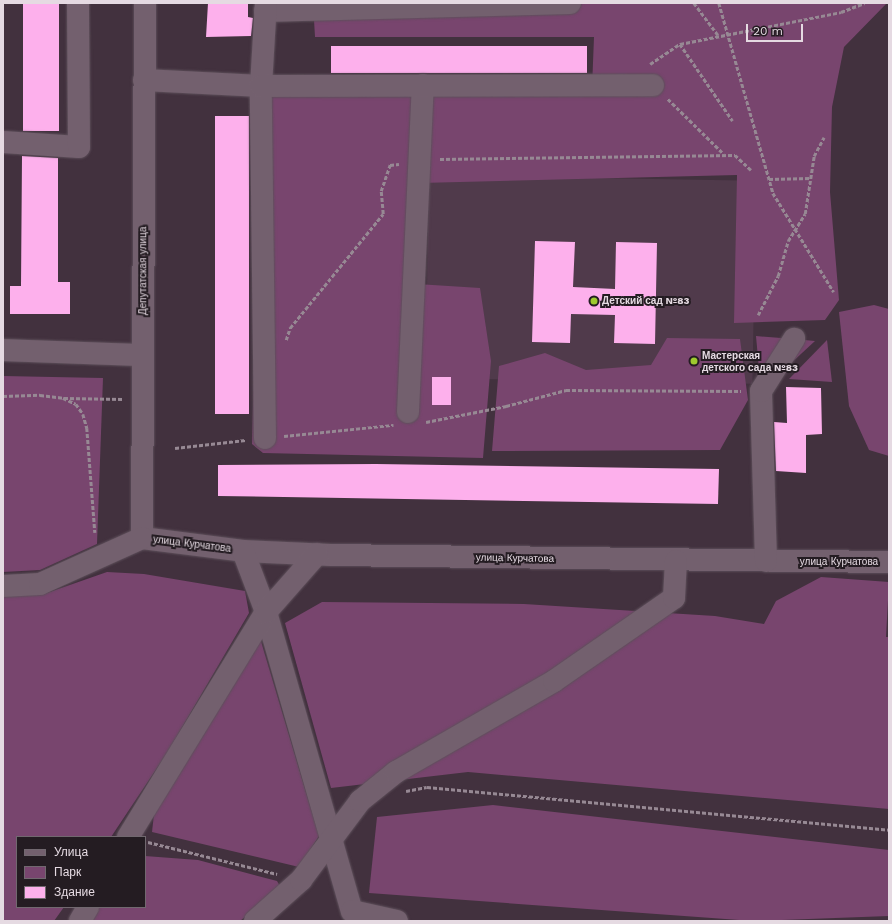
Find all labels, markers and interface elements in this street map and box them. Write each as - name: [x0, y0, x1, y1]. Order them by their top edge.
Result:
- scale bar: [748, 16, 805, 42]
- text: 20 m: [753, 24, 783, 38]
- street label: Депутатская улица: [137, 227, 149, 315]
- place label: Детский сад №83: [602, 295, 689, 307]
- marker: Детский сад №83: [589, 296, 599, 306]
- place label: Мастерская детского сада №83: [702, 349, 798, 372]
- marker: Мастерская детского сада №83: [689, 356, 699, 366]
- street label: улица Курчатова: [152, 533, 232, 555]
- street label: улица Курчатова: [476, 551, 554, 565]
- street label: улица Курчатова: [800, 556, 878, 568]
- legend: [16, 836, 146, 908]
- text: Улица: [54, 845, 88, 859]
- text: Парк: [54, 865, 81, 879]
- text: Здание: [54, 885, 95, 899]

